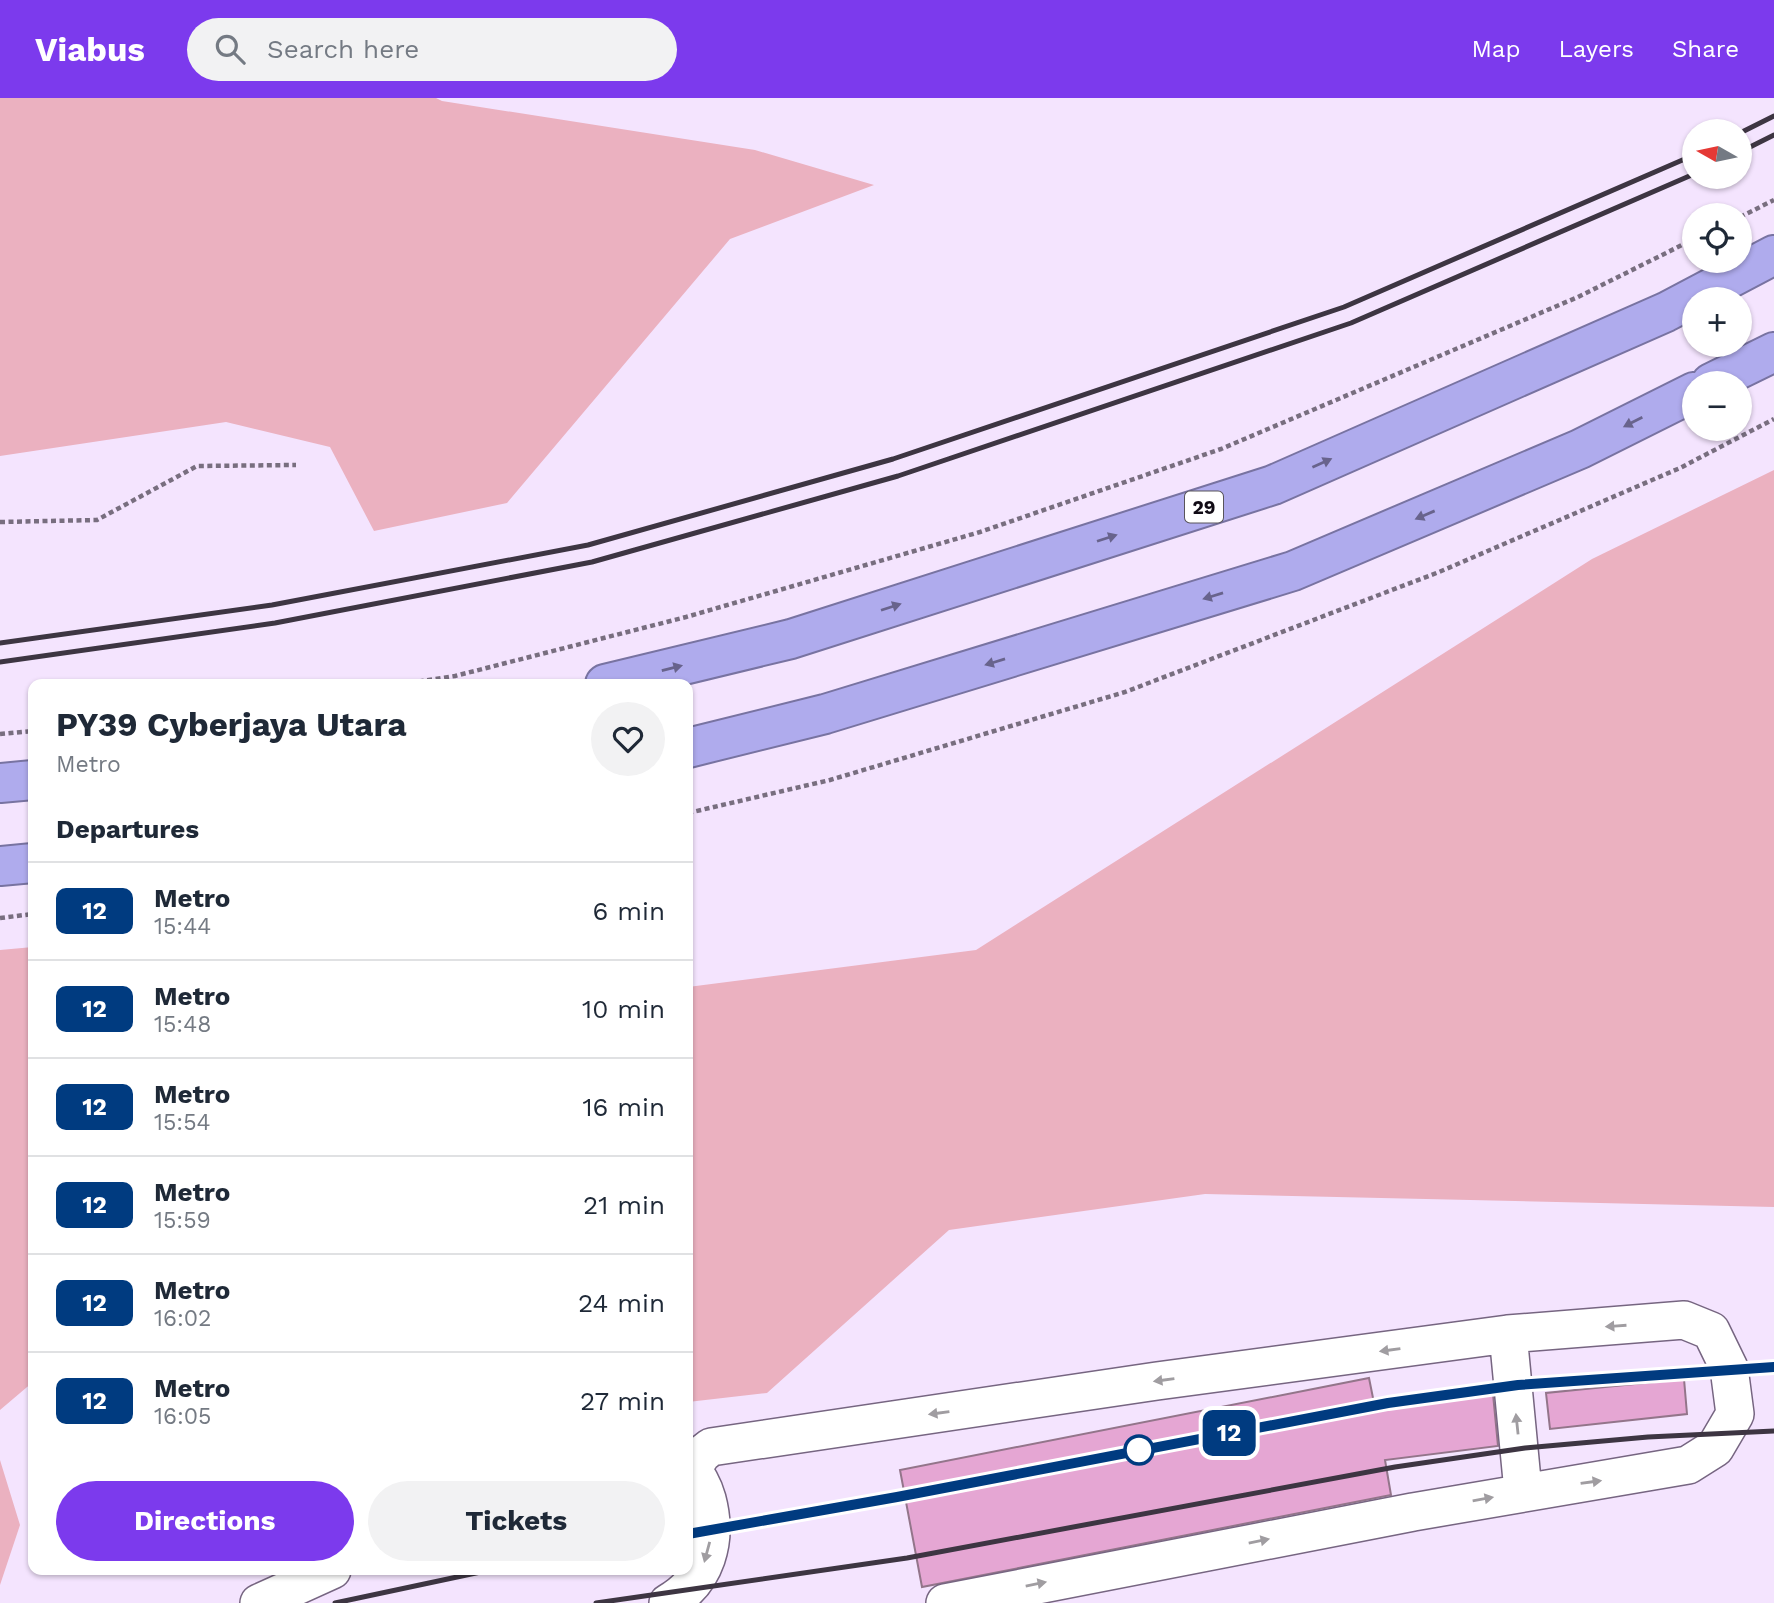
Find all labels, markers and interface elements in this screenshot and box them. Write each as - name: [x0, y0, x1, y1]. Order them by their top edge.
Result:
- search box: [187, 18, 677, 81]
- text: Viabus: [35, 30, 145, 69]
- icon: search: [211, 30, 249, 68]
- text: Search here: [267, 34, 419, 64]
- text: Map: [1472, 35, 1520, 63]
- text: Layers: [1558, 35, 1634, 63]
- text: Share: [1672, 35, 1739, 63]
- north arrow: [1682, 119, 1752, 189]
- map controls: [1682, 119, 1752, 441]
- button: locate: [1682, 203, 1752, 273]
- button: +: [1682, 287, 1752, 357]
- button: −: [1682, 371, 1752, 441]
- one-way arrow: [1623, 417, 1643, 428]
- one-way arrow: [1312, 457, 1332, 469]
- road number: 29: [1185, 492, 1223, 522]
- one-way arrow: [1415, 509, 1435, 521]
- one-way arrow: [1097, 532, 1118, 543]
- one-way arrow: [1202, 591, 1223, 601]
- one-way arrow: [880, 602, 901, 612]
- one-way arrow: [984, 658, 1005, 668]
- one-way arrow: [661, 662, 683, 673]
- button: heart: [591, 702, 665, 776]
- text: PY39 Cyberjaya Utara: [56, 705, 407, 744]
- text: Metro: [56, 751, 121, 778]
- text: Departures: [56, 814, 199, 844]
- text: Metro: [154, 883, 230, 913]
- text: 6 min: [593, 896, 665, 926]
- text: 12: [82, 897, 107, 925]
- text: 15:44: [154, 913, 211, 940]
- text: Metro: [154, 981, 230, 1011]
- text: 10 min: [582, 994, 665, 1024]
- text: 12: [82, 995, 107, 1023]
- text: 15:48: [154, 1011, 211, 1038]
- text: Metro: [154, 1079, 230, 1109]
- text: 16 min: [582, 1092, 665, 1122]
- text: 12: [82, 1093, 107, 1121]
- text: 15:54: [154, 1109, 211, 1136]
- text: Metro: [154, 1177, 230, 1207]
- text: 21 min: [583, 1190, 665, 1220]
- text: 12: [82, 1191, 107, 1219]
- text: 15:59: [154, 1207, 211, 1234]
- text: Metro: [154, 1275, 230, 1305]
- text: 24 min: [578, 1288, 665, 1318]
- text: 12: [82, 1289, 107, 1317]
- text: 16:02: [154, 1305, 211, 1332]
- one-way arrow: [1605, 1321, 1627, 1332]
- one-way arrow: [1378, 1344, 1400, 1355]
- text: Metro: [154, 1373, 230, 1403]
- one-way arrow: [1153, 1375, 1175, 1386]
- text: 27 min: [580, 1386, 665, 1416]
- text: 12: [82, 1387, 107, 1415]
- text: 16:05: [154, 1403, 211, 1430]
- one-way arrow: [928, 1408, 950, 1419]
- line badge: 12: [1198, 1410, 1260, 1456]
- one-way arrow: [1511, 1412, 1522, 1434]
- text: 12: [1217, 1419, 1241, 1447]
- unlabelled marker: [1124, 1435, 1154, 1465]
- one-way arrow: [1580, 1476, 1602, 1487]
- button: Directions: [56, 1481, 354, 1561]
- button: Tickets: [368, 1481, 665, 1561]
- one-way arrow: [1472, 1493, 1494, 1504]
- one-way arrow: [1248, 1536, 1270, 1547]
- one-way arrow: [701, 1541, 712, 1563]
- one-way arrow: [1025, 1578, 1047, 1589]

